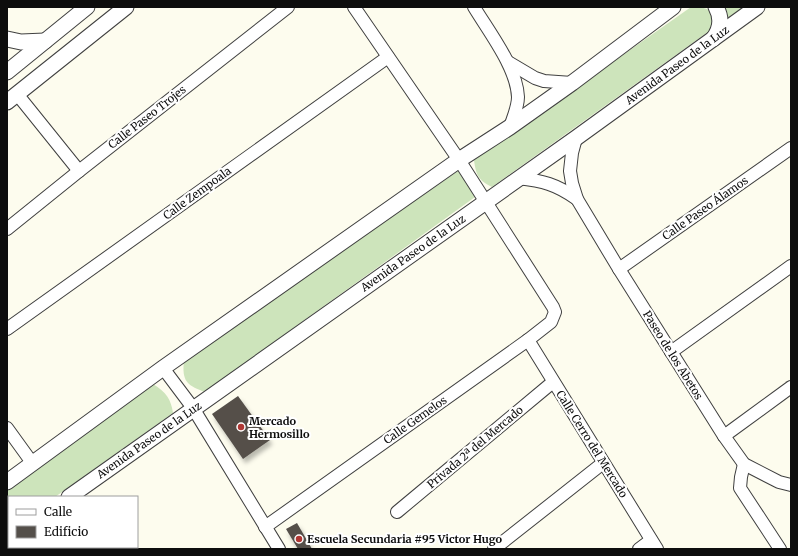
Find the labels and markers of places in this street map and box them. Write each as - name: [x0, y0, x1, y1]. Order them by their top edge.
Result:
- place label: Mercado Hermosillo: [249, 414, 310, 441]
- marker: Mercado Hermosillo: [236, 422, 246, 432]
- place label: Escuela Secundaria #95 Victor Hugo: [307, 532, 502, 546]
- marker: Escuela Secundaria #95 Victor Hugo: [294, 534, 304, 544]

